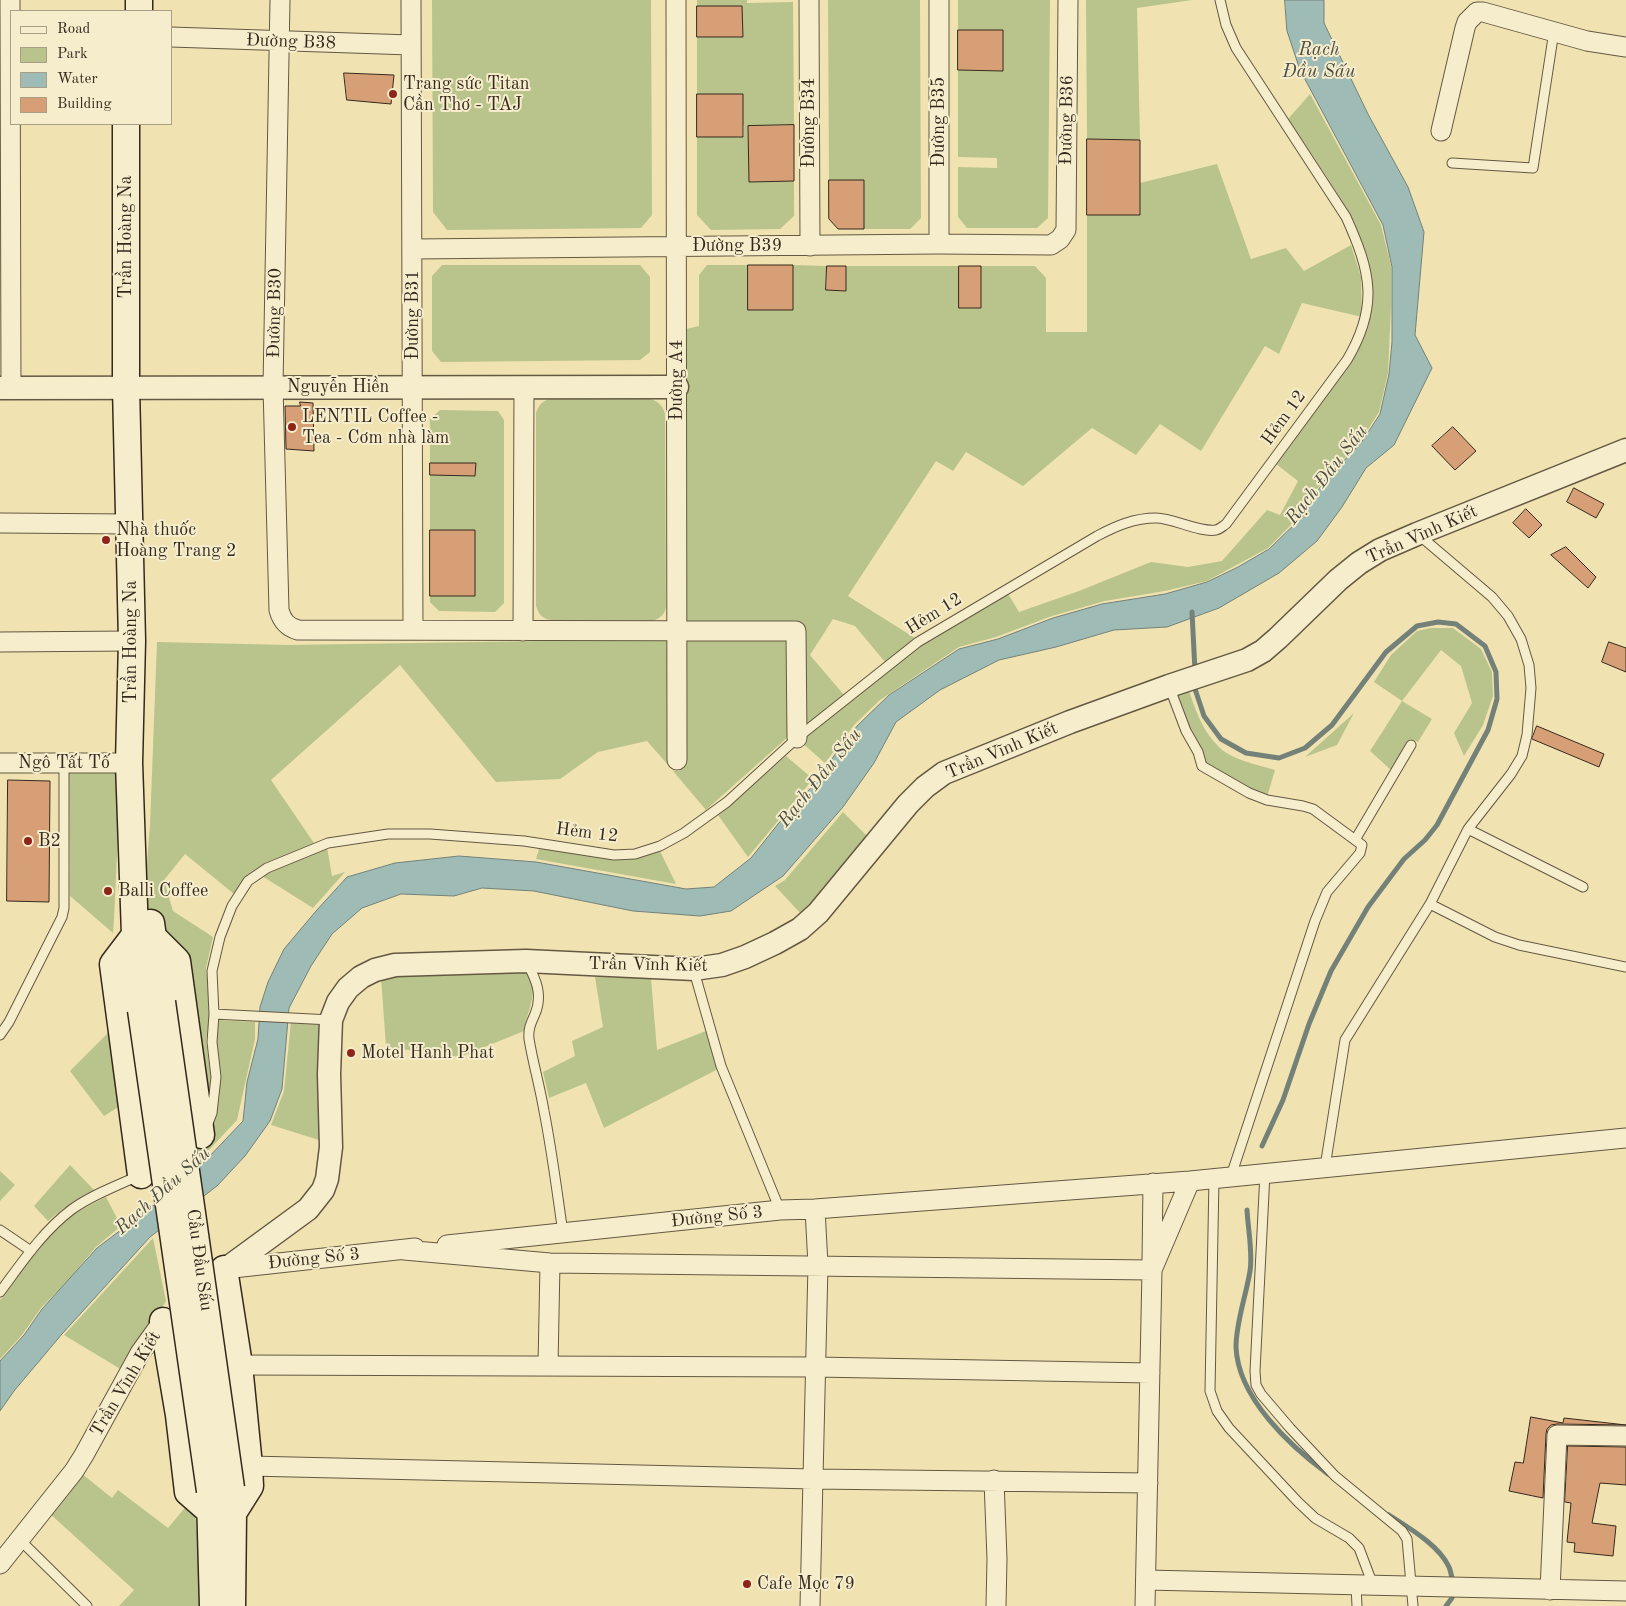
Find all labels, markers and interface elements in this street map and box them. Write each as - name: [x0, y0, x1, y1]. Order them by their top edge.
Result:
- legend: [10, 10, 172, 125]
- text: Road: [57, 22, 90, 37]
- street label: Đường B38: [246, 30, 336, 54]
- water label: Rạch Đầu Sấu: [1282, 39, 1356, 83]
- text: Park: [57, 47, 88, 62]
- text: Water: [57, 72, 98, 87]
- place label: Trang sức Titan Cần Thơ - TAJ: [403, 73, 530, 116]
- street label: Đường B36: [1055, 75, 1079, 165]
- street label: Đường B35: [928, 77, 950, 167]
- street label: Đường B34: [798, 78, 820, 168]
- marker: Trang sức Titan Cần Thơ - TAJ: [387, 88, 399, 100]
- text: Building: [57, 97, 112, 112]
- street label: Trần Hoàng Na: [115, 175, 137, 299]
- street label: Đường B39: [692, 235, 782, 257]
- street label: Đường B30: [263, 268, 287, 358]
- street label: Đường B31: [402, 270, 424, 360]
- street label: Đường A4: [666, 339, 688, 421]
- street label: Nguyễn Hiền: [287, 376, 389, 398]
- street label: Hẻm 12: [1257, 386, 1311, 450]
- place label: LENTIL Coffee - Tea - Cơm nhà làm: [302, 406, 449, 448]
- marker: LENTIL Coffee - Tea - Cơm nhà làm: [286, 421, 298, 433]
- water label: Rạch Đầu Sấu: [1281, 421, 1373, 529]
- street label: Trần Vĩnh Kiết: [1363, 501, 1481, 569]
- place label: Nhà thuốc Hoàng Trang 2: [116, 519, 237, 562]
- marker: Nhà thuốc Hoàng Trang 2: [100, 534, 112, 546]
- street label: Trần Hoàng Na: [120, 580, 142, 704]
- street label: Hẻm 12: [902, 588, 966, 640]
- street label: Trần Vĩnh Kiết: [943, 718, 1061, 784]
- water label: Rạch Đầu Sấu: [773, 724, 867, 832]
- street label: Ngô Tất Tố: [18, 752, 110, 774]
- street label: Hẻm 12: [555, 818, 619, 848]
- place label: B2: [38, 830, 61, 852]
- marker: B2: [22, 835, 34, 847]
- place label: Balli Coffee: [118, 880, 208, 902]
- marker: Balli Coffee: [102, 885, 114, 897]
- street label: Trần Vĩnh Kiết: [588, 953, 708, 977]
- place label: Motel Hanh Phat: [361, 1042, 494, 1064]
- marker: Motel Hanh Phat: [345, 1047, 357, 1059]
- water label: Rạch Đầu Sấu: [111, 1142, 215, 1240]
- street label: Đường Số 3: [670, 1201, 764, 1233]
- street label: Cầu Đầu Sấu: [181, 1208, 217, 1312]
- street label: Đường Số 3: [267, 1243, 361, 1275]
- street label: Trần Vĩnh Kiết: [86, 1327, 166, 1441]
- place label: Cafe Mọc 79: [757, 1573, 855, 1595]
- marker: Cafe Mọc 79: [741, 1578, 753, 1590]

